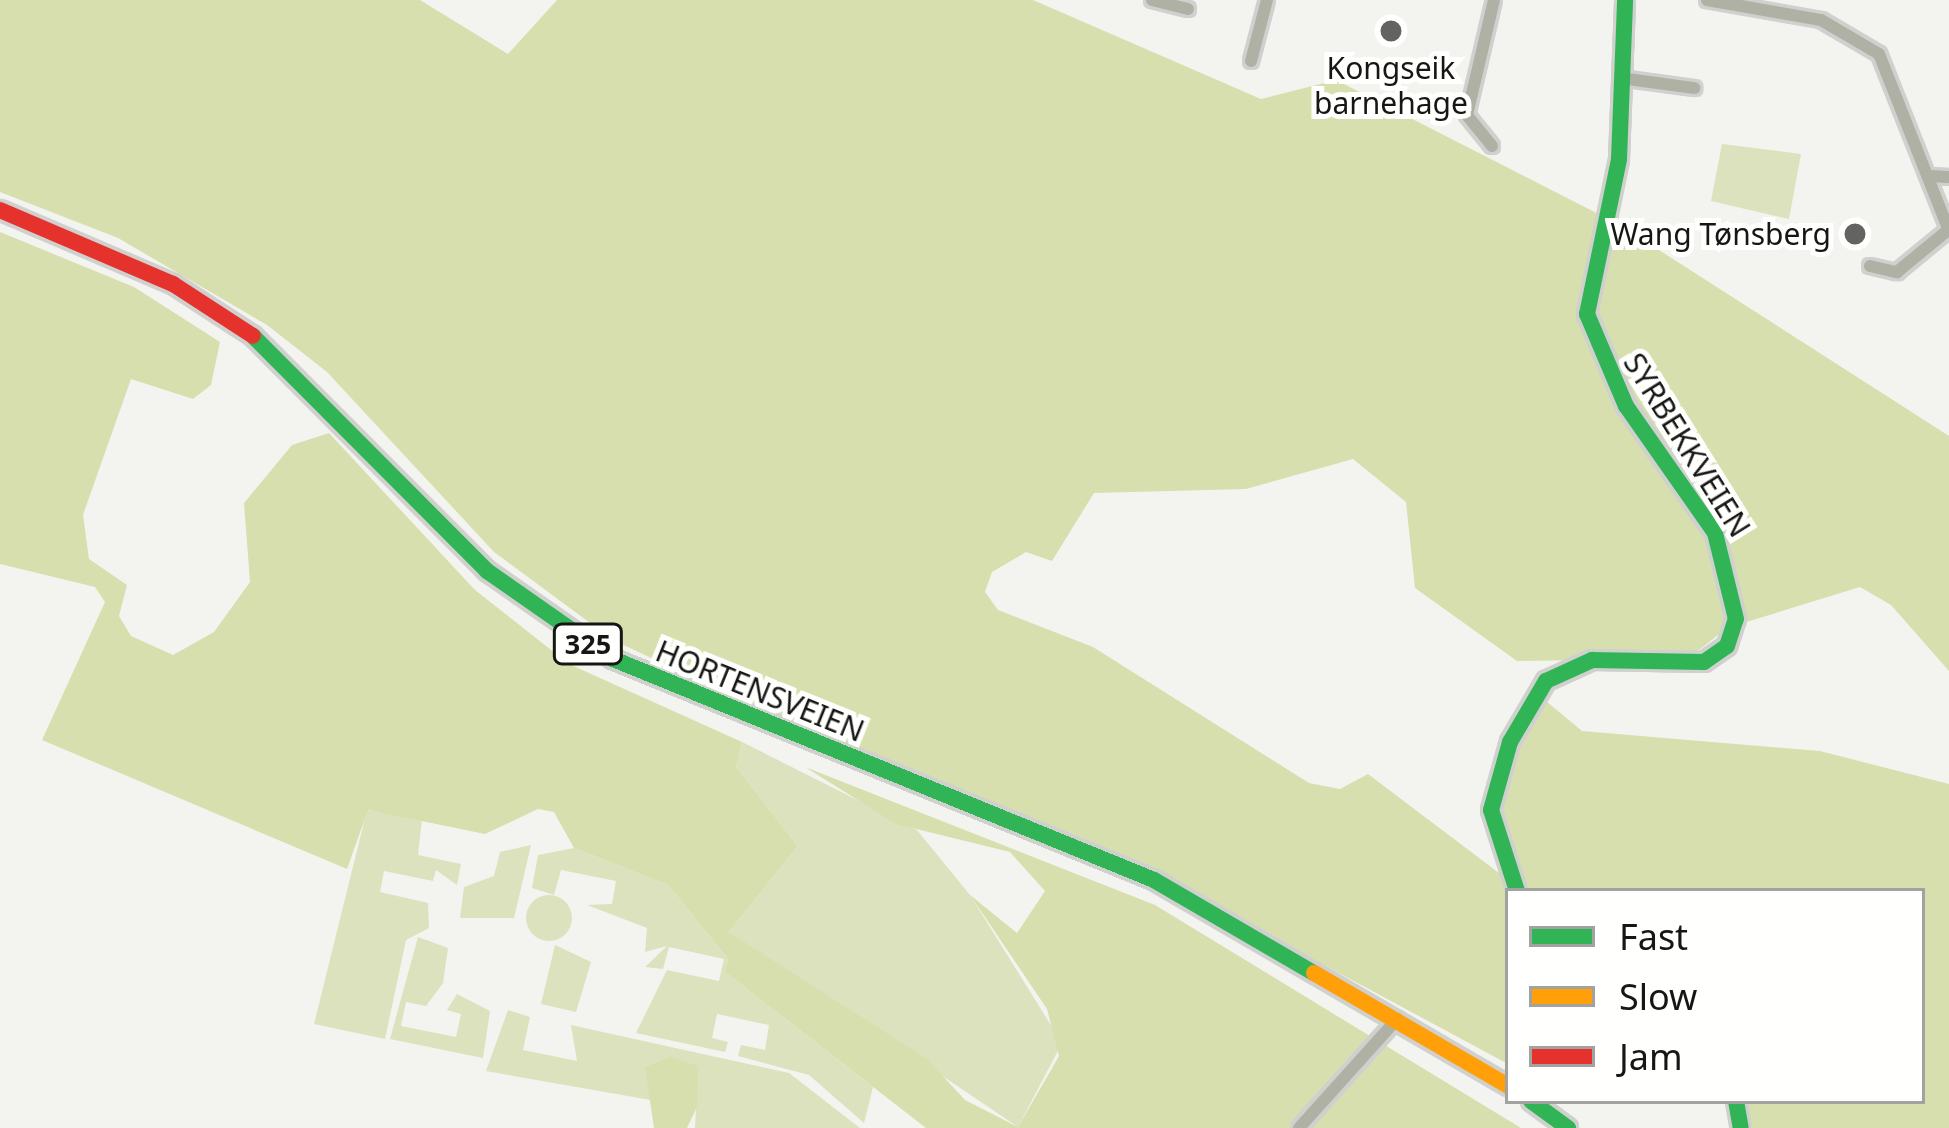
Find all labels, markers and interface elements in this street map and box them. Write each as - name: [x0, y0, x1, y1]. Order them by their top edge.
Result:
- marker: Kongseik barnehage: [1378, 18, 1404, 44]
- place label: Kongseik barnehage: [1314, 50, 1468, 121]
- place label: Wang Tønsberg: [1611, 216, 1831, 252]
- marker: Wang Tønsberg: [1842, 221, 1868, 247]
- street label: SYRBEKKVEIEN: [1616, 347, 1758, 543]
- road number: 325: [552, 623, 624, 665]
- street label: HORTENSVEIEN: [651, 633, 869, 749]
- legend: [1505, 888, 1925, 1104]
- text: Fast: [1619, 912, 1688, 961]
- text: Slow: [1619, 972, 1697, 1021]
- text: Jam: [1619, 1032, 1683, 1081]

